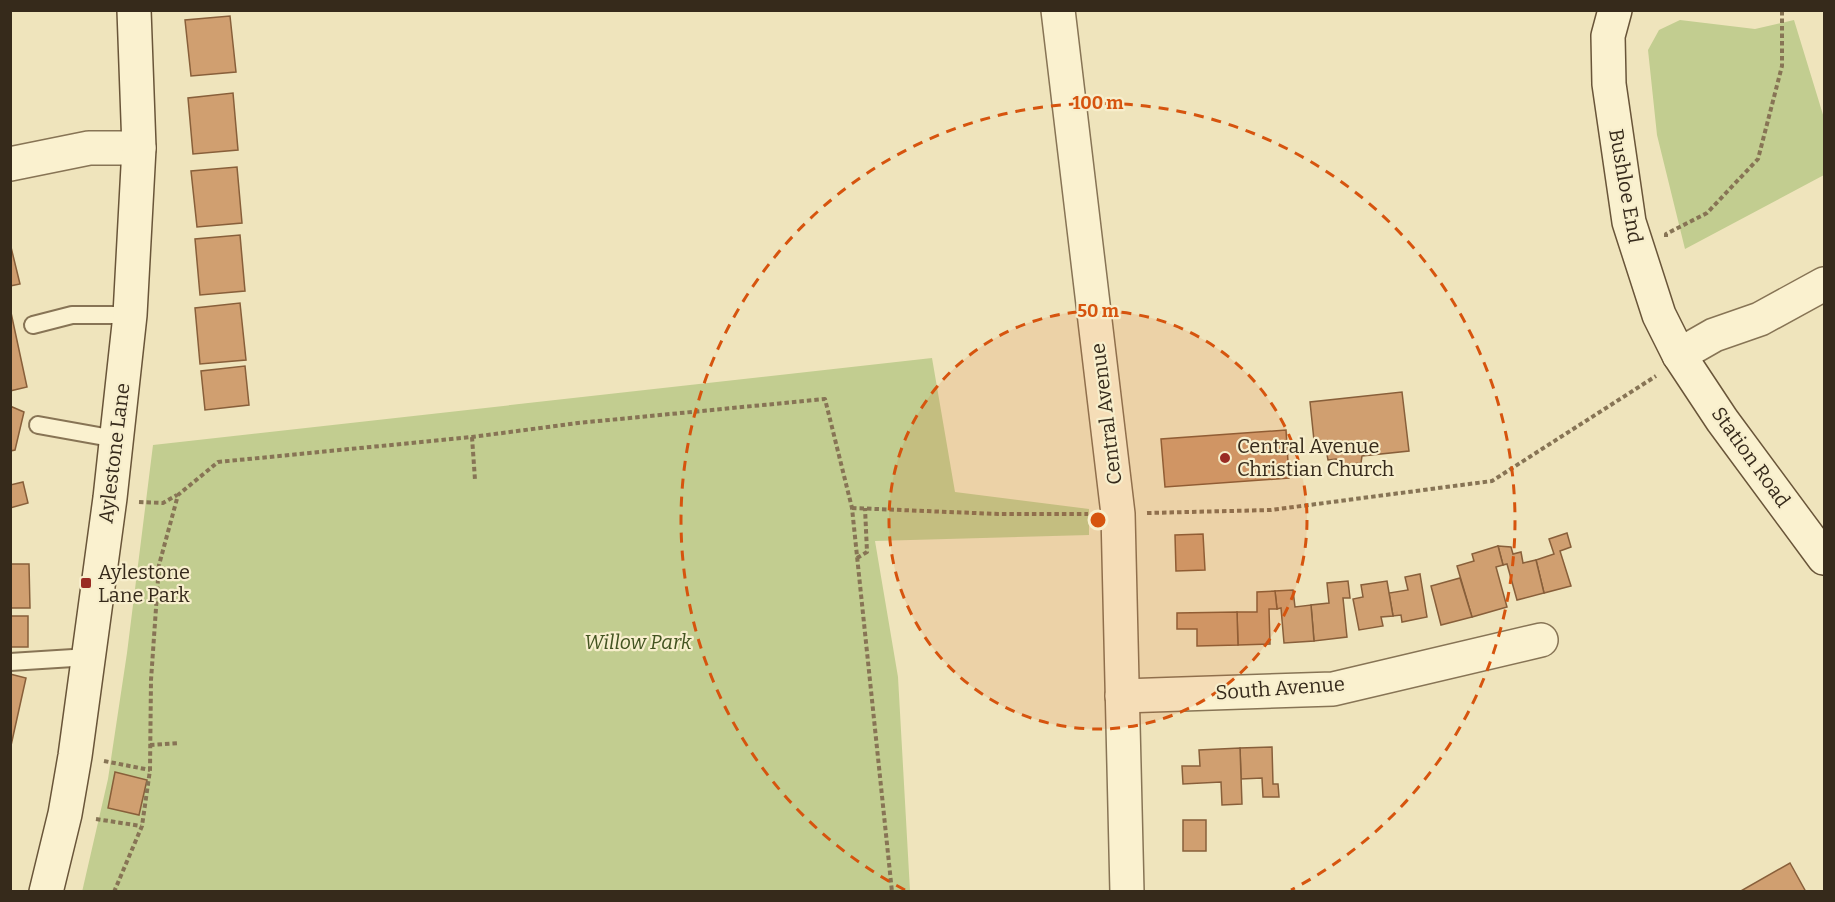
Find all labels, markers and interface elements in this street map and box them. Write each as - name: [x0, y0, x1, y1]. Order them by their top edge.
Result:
- text: 100 m: [1072, 92, 1124, 114]
- street label: Bushloe End: [1604, 127, 1648, 245]
- text: 50 m: [1077, 300, 1119, 322]
- street label: Central Avenue: [1085, 342, 1127, 486]
- street label: Aylestone Lane: [93, 381, 135, 525]
- street label: Station Road: [1707, 402, 1795, 512]
- place label: Central Avenue Christian Church: [1237, 434, 1395, 481]
- marker: Central Avenue Christian Church: [1218, 451, 1232, 465]
- centre of rings: [1088, 510, 1108, 530]
- place label: Aylestone Lane Park: [98, 560, 190, 607]
- marker: Aylestone Lane Park: [79, 576, 93, 590]
- park label: Willow Park: [584, 630, 692, 654]
- street label: South Avenue: [1215, 672, 1345, 704]

